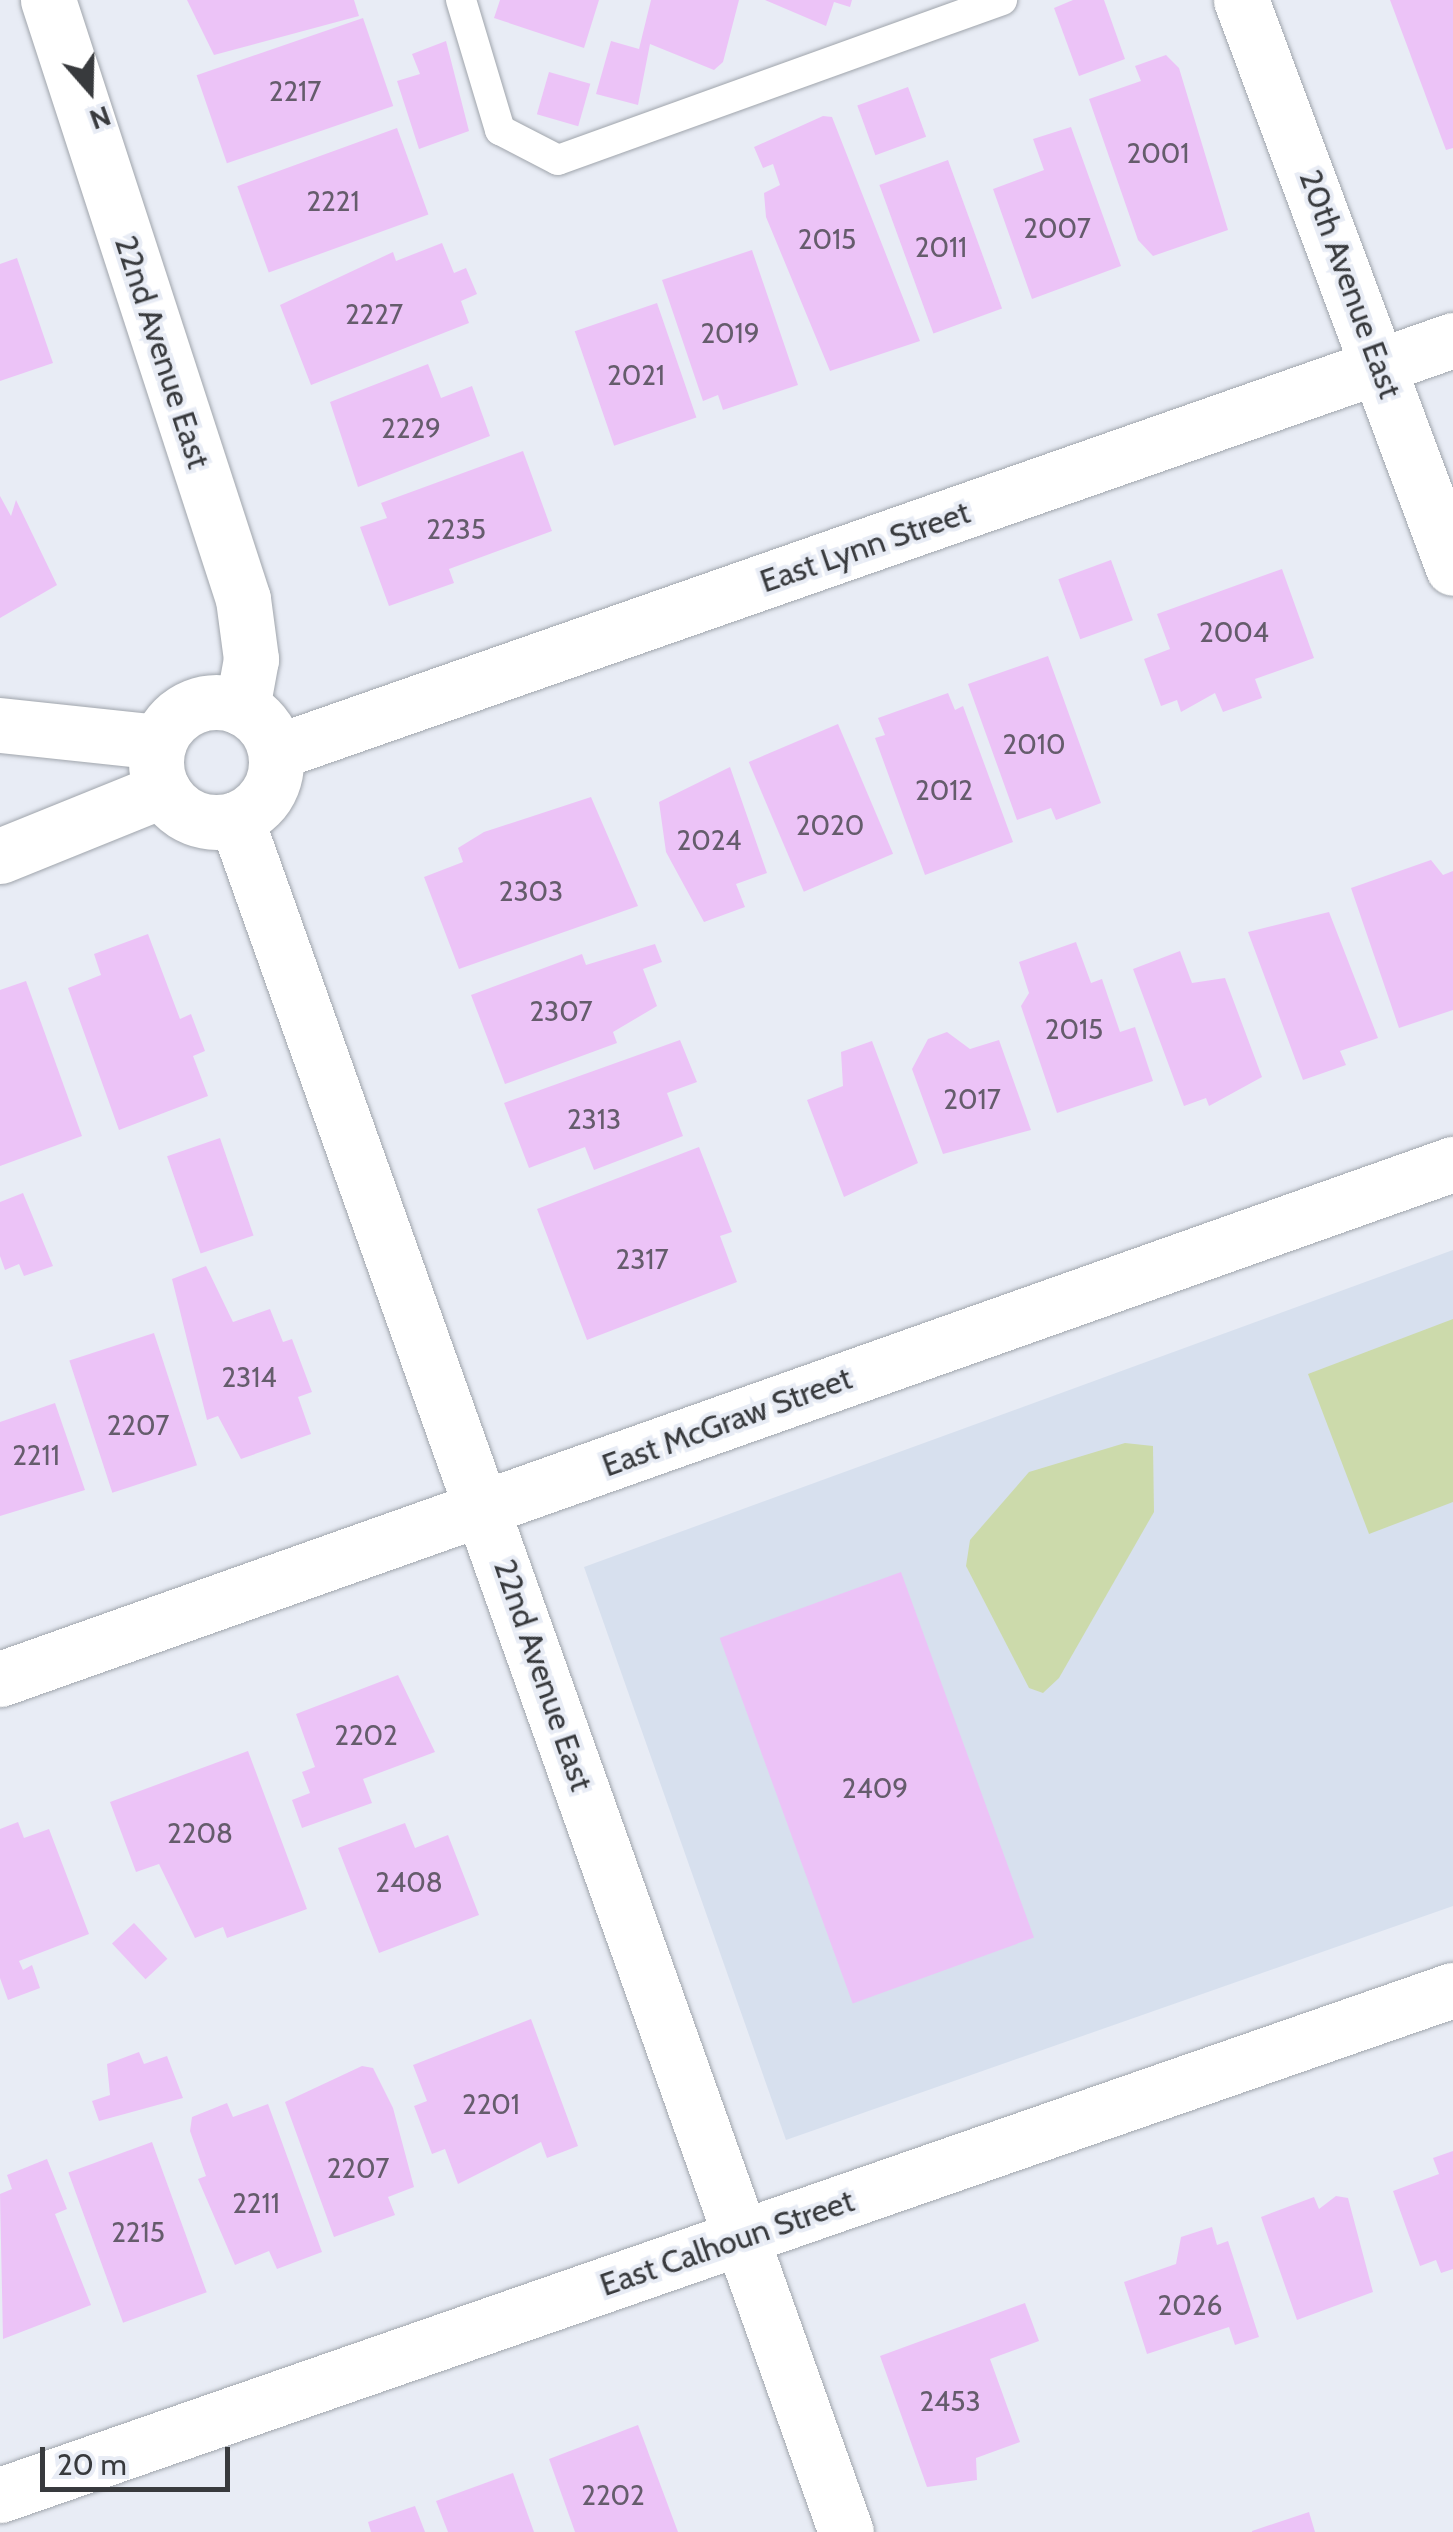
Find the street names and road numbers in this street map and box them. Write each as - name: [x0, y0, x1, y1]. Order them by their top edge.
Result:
- street label: 20th Avenue East: [1291, 165, 1409, 403]
- street label: 22nd Avenue East: [106, 231, 218, 473]
- street label: East Lynn Street: [755, 493, 975, 601]
- street label: East McGraw Street: [597, 1359, 857, 1485]
- street label: 22nd Avenue East: [485, 1554, 601, 1796]
- street label: East Calhoun Street: [595, 2182, 859, 2304]

